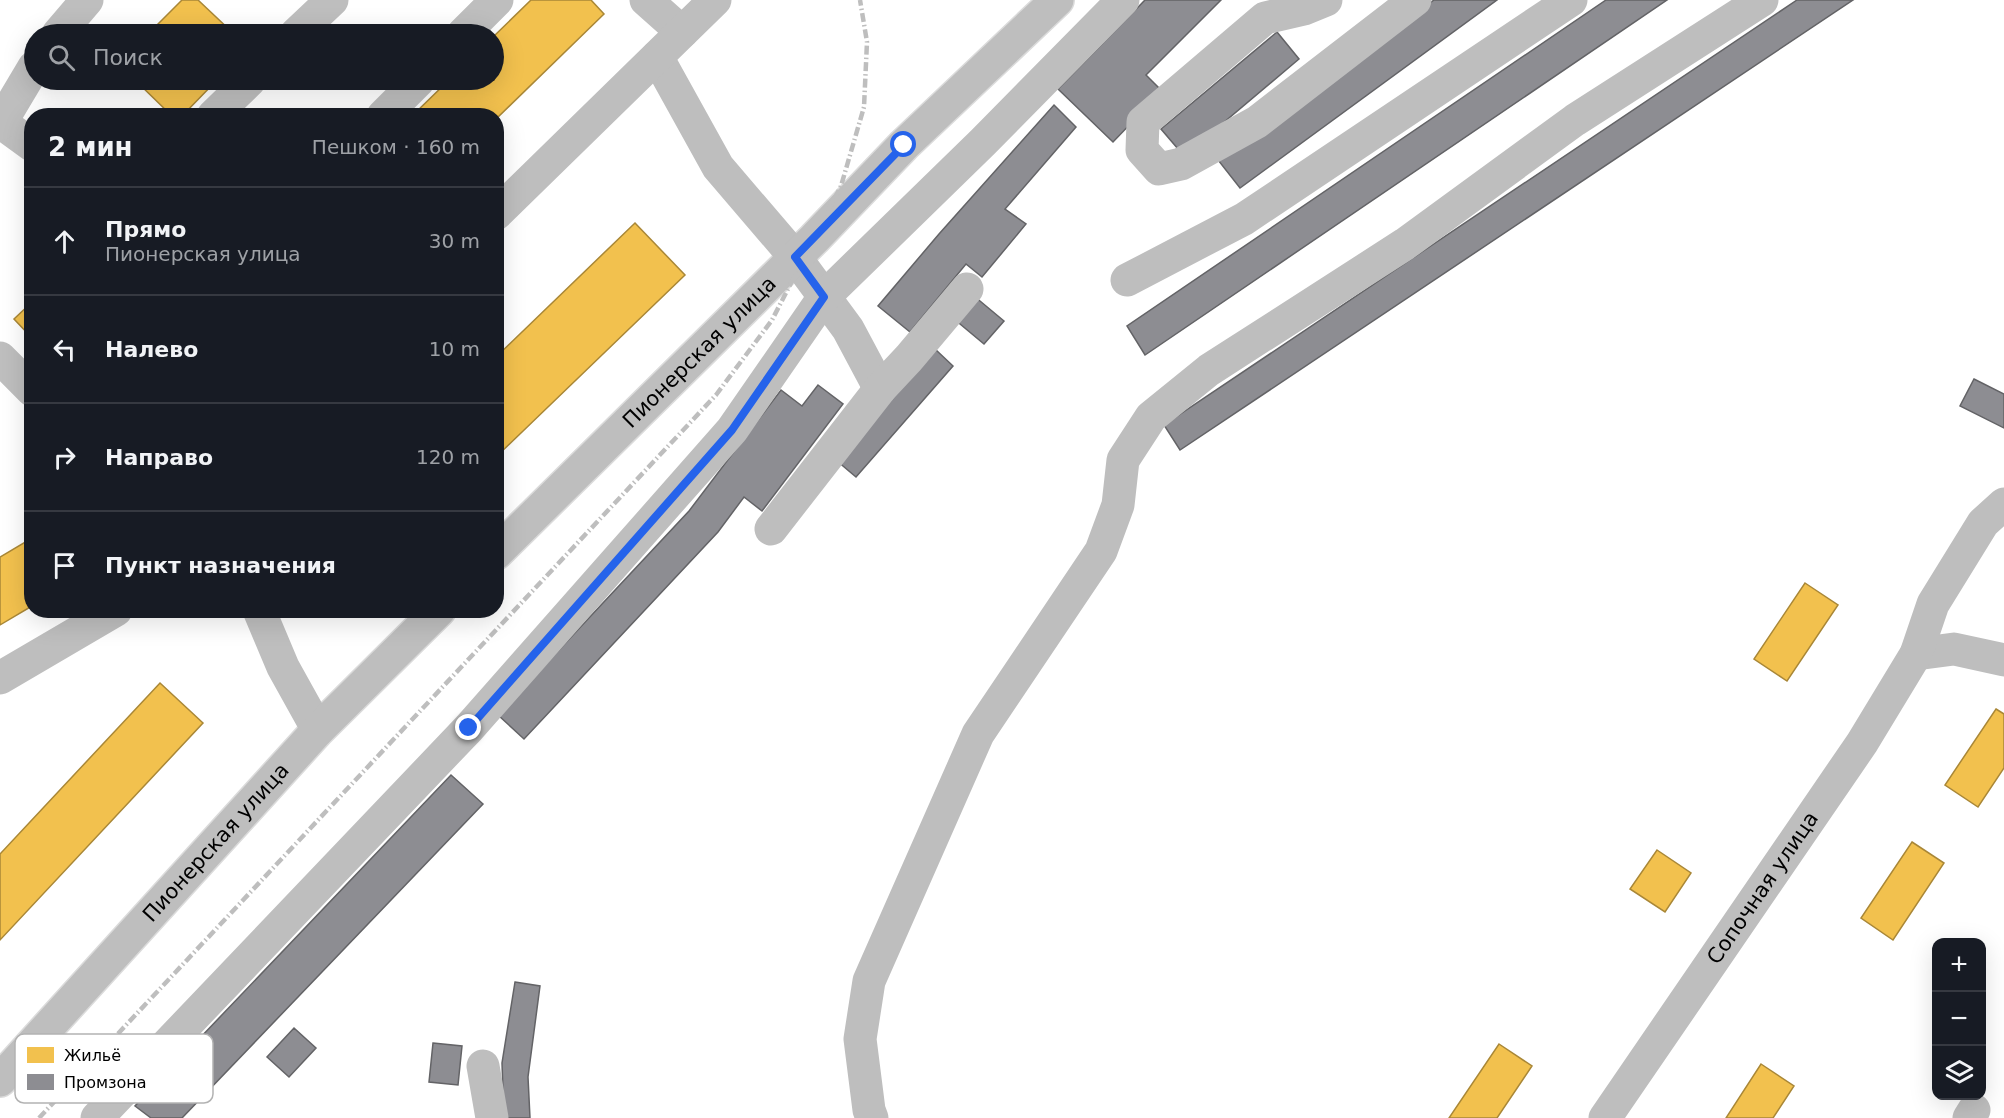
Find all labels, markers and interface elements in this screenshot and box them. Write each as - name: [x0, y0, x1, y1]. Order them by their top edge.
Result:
- search box: [24, 24, 504, 90]
- icon: search: [45, 41, 78, 74]
- text: Поиск: [93, 45, 163, 70]
- route start: [890, 131, 916, 157]
- text: 2 мин: [48, 132, 133, 162]
- text: Пешком · 160 m: [312, 135, 480, 159]
- text: Прямо: [105, 217, 186, 242]
- icon: ahead: [48, 225, 81, 258]
- text: 30 m: [429, 229, 480, 253]
- text: Пионерская улица: [105, 242, 301, 266]
- street label: Пионерская улица: [618, 271, 781, 433]
- icon: left: [48, 333, 81, 366]
- text: Налево: [105, 337, 198, 362]
- text: 10 m: [429, 337, 480, 361]
- icon: right: [48, 441, 81, 474]
- text: Направо: [105, 445, 213, 470]
- text: 120 m: [416, 445, 480, 469]
- icon: arrive: [48, 549, 81, 582]
- text: Пункт назначения: [105, 553, 336, 578]
- route end: [455, 714, 481, 740]
- street label: Пионерская улица: [138, 758, 294, 927]
- street label: Сопочная улица: [1702, 807, 1823, 969]
- map controls: [1932, 938, 1986, 1100]
- button: +: [1932, 938, 1986, 992]
- button: −: [1932, 992, 1986, 1046]
- legend: [15, 1034, 213, 1103]
- text: Жильё: [64, 1046, 121, 1065]
- button: layers: [1932, 1046, 1986, 1100]
- text: Промзона: [64, 1073, 147, 1092]

